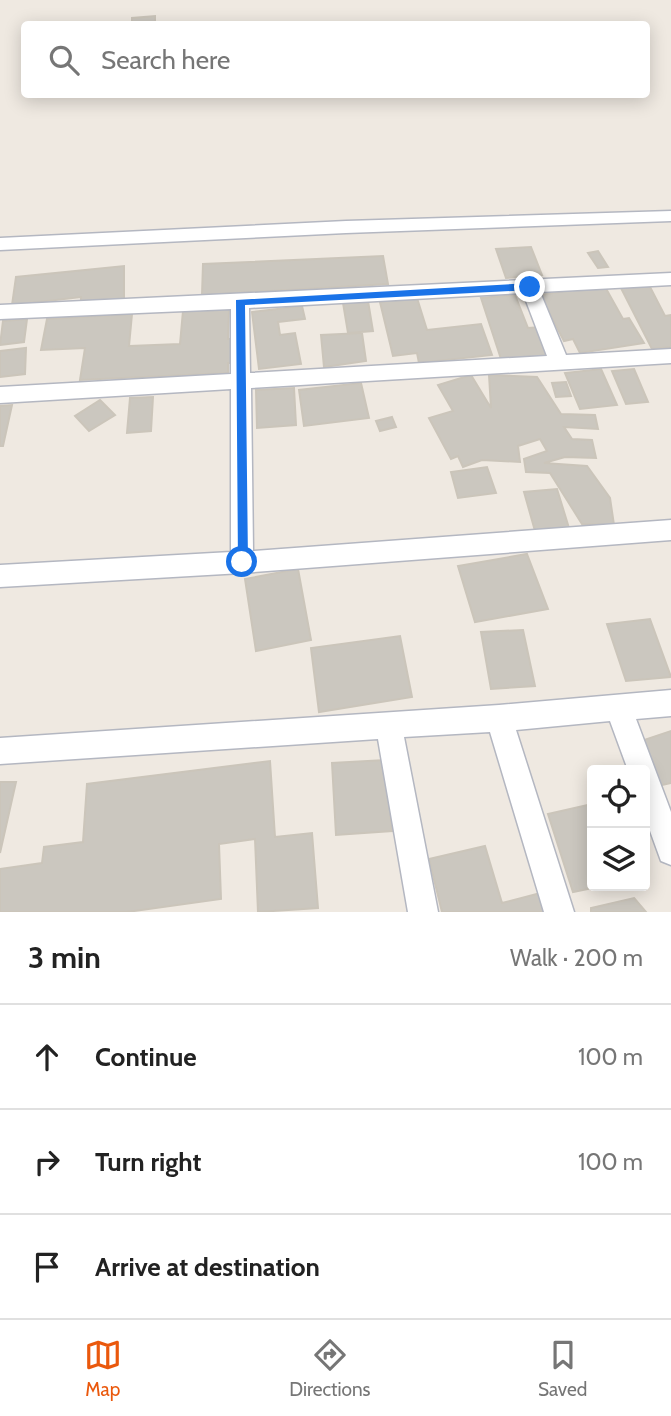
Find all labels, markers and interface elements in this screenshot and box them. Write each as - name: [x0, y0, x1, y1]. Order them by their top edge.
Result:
- search box: [21, 21, 650, 98]
- icon: search: [45, 41, 83, 79]
- text: Search here: [101, 44, 230, 76]
- route end: [514, 271, 545, 302]
- route start: [226, 546, 257, 577]
- map controls: [587, 765, 650, 891]
- button: locate: [587, 765, 650, 828]
- button: layers: [587, 828, 650, 891]
- text: 3 min: [28, 939, 101, 976]
- text: Walk · 200 m: [510, 944, 643, 972]
- icon: ahead: [28, 1038, 66, 1076]
- text: Continue: [95, 1041, 197, 1073]
- text: 100 m: [578, 1043, 643, 1071]
- icon: right: [28, 1143, 66, 1181]
- text: Turn right: [95, 1146, 201, 1178]
- text: 100 m: [578, 1148, 643, 1176]
- icon: arrive: [28, 1248, 66, 1286]
- text: Arrive at destination: [95, 1251, 320, 1283]
- tab: Map: [84, 1336, 122, 1401]
- tab: Directions: [289, 1336, 370, 1401]
- tab: Saved: [538, 1336, 587, 1401]

